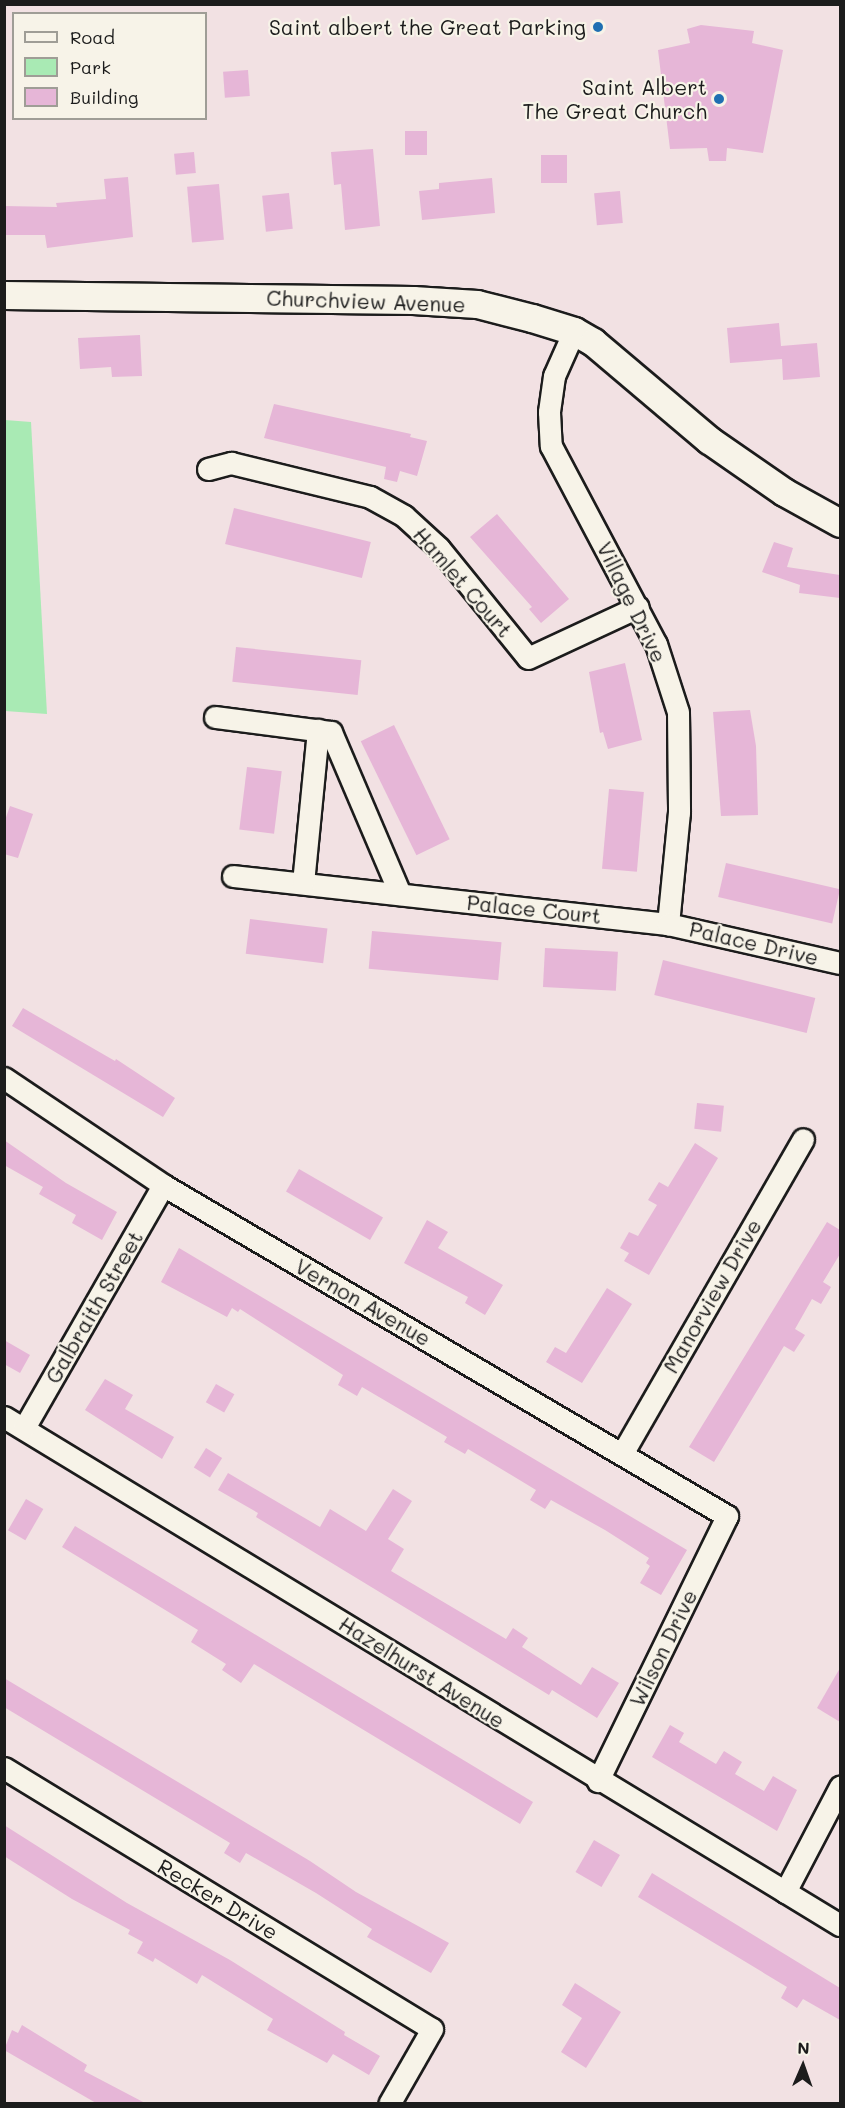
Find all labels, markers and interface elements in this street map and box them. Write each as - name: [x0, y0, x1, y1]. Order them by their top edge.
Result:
- legend: [12, 12, 207, 120]
- place label: Saint albert the Great Parking: [269, 14, 586, 40]
- marker: Saint albert the Great Parking: [591, 20, 605, 34]
- text: Road: [70, 25, 115, 49]
- text: Park: [70, 55, 111, 79]
- place label: Saint Albert The Great Church: [523, 74, 707, 124]
- text: Building: [70, 85, 138, 109]
- marker: Saint Albert The Great Church: [712, 92, 726, 106]
- street label: Churchview Avenue: [266, 285, 466, 317]
- street label: Hamlet Court: [408, 522, 518, 642]
- street label: Village Drive: [592, 538, 672, 666]
- street label: Palace Court: [466, 889, 602, 929]
- street label: Palace Drive: [687, 916, 821, 970]
- street label: Manorview Drive: [658, 1215, 766, 1377]
- street label: Galbraith Street: [40, 1226, 148, 1388]
- street label: Vernon Avenue: [291, 1253, 435, 1351]
- street label: Wilson Drive: [624, 1586, 702, 1710]
- street label: Hazelhurst Avenue: [334, 1611, 510, 1733]
- street label: Recker Drive: [153, 1853, 283, 1945]
- north arrow: [773, 2036, 833, 2096]
- text: N: [797, 2037, 810, 2058]

